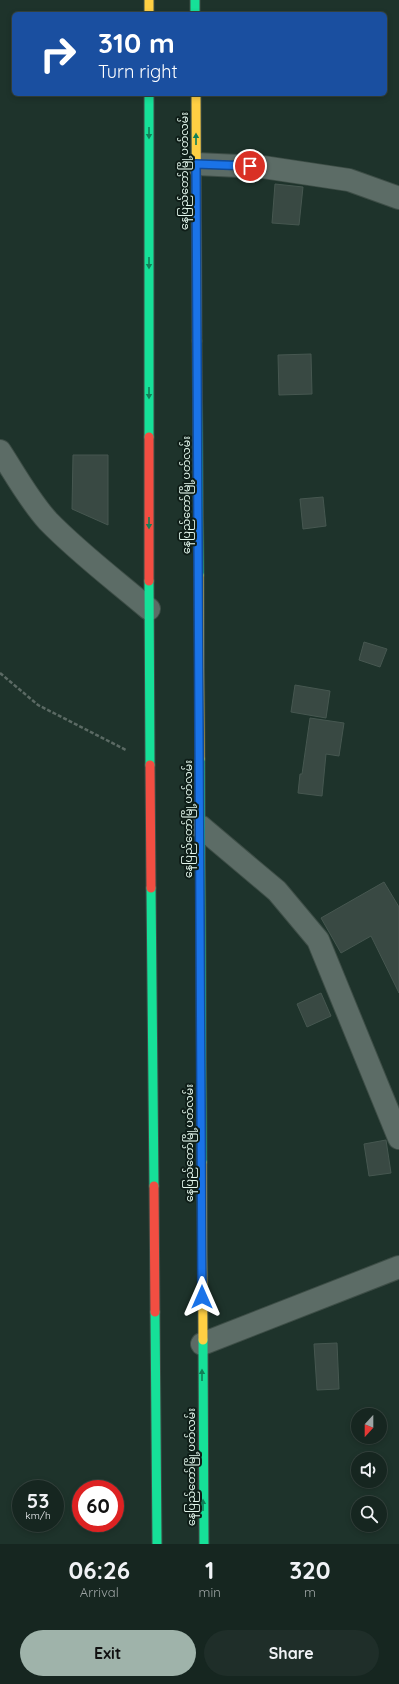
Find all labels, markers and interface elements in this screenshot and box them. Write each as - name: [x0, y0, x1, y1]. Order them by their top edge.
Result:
- text: 310 m: [98, 25, 175, 60]
- icon: right: [32, 28, 84, 80]
- text: Turn right: [98, 60, 178, 83]
- street label: နေပြည်တော်မြို့ပတ်လမ်း: [177, 112, 193, 230]
- one-way arrow: [146, 127, 152, 140]
- one-way arrow: [193, 132, 199, 145]
- pin: [233, 149, 267, 183]
- icon: arrive: [239, 155, 261, 177]
- one-way arrow: [146, 257, 152, 270]
- one-way arrow: [146, 387, 152, 400]
- street label: နေပြည်တော်မြို့ပတ်လမ်း: [179, 436, 195, 554]
- one-way arrow: [146, 517, 152, 530]
- street label: နေပြည်တော်မြို့ပတ်လမ်း: [181, 760, 197, 878]
- street label: နေပြည်တော်မြို့ပတ်လမ်း: [182, 1084, 198, 1202]
- position arrow: [181, 1276, 223, 1318]
- one-way arrow: [199, 1368, 205, 1381]
- street label: နေပြည်တော်မြို့ပတ်လမ်း: [184, 1408, 200, 1526]
- north arrow: [351, 1408, 387, 1444]
- map controls: [351, 1408, 387, 1532]
- button: sound: [351, 1452, 387, 1488]
- speed limit sign: 60: [72, 1480, 124, 1532]
- text: 53: [27, 1488, 49, 1513]
- button: search: [351, 1496, 387, 1532]
- one-way arrow: [200, 1498, 206, 1511]
- text: km/h: [25, 1509, 51, 1522]
- text: 06:26: [69, 1555, 130, 1585]
- text: 1: [205, 1555, 214, 1585]
- text: 320: [289, 1555, 330, 1585]
- text: Arrival: [80, 1584, 119, 1600]
- text: min: [199, 1584, 221, 1600]
- text: m: [304, 1584, 316, 1600]
- button: Exit: [20, 1630, 196, 1676]
- button: Share: [204, 1630, 379, 1676]

